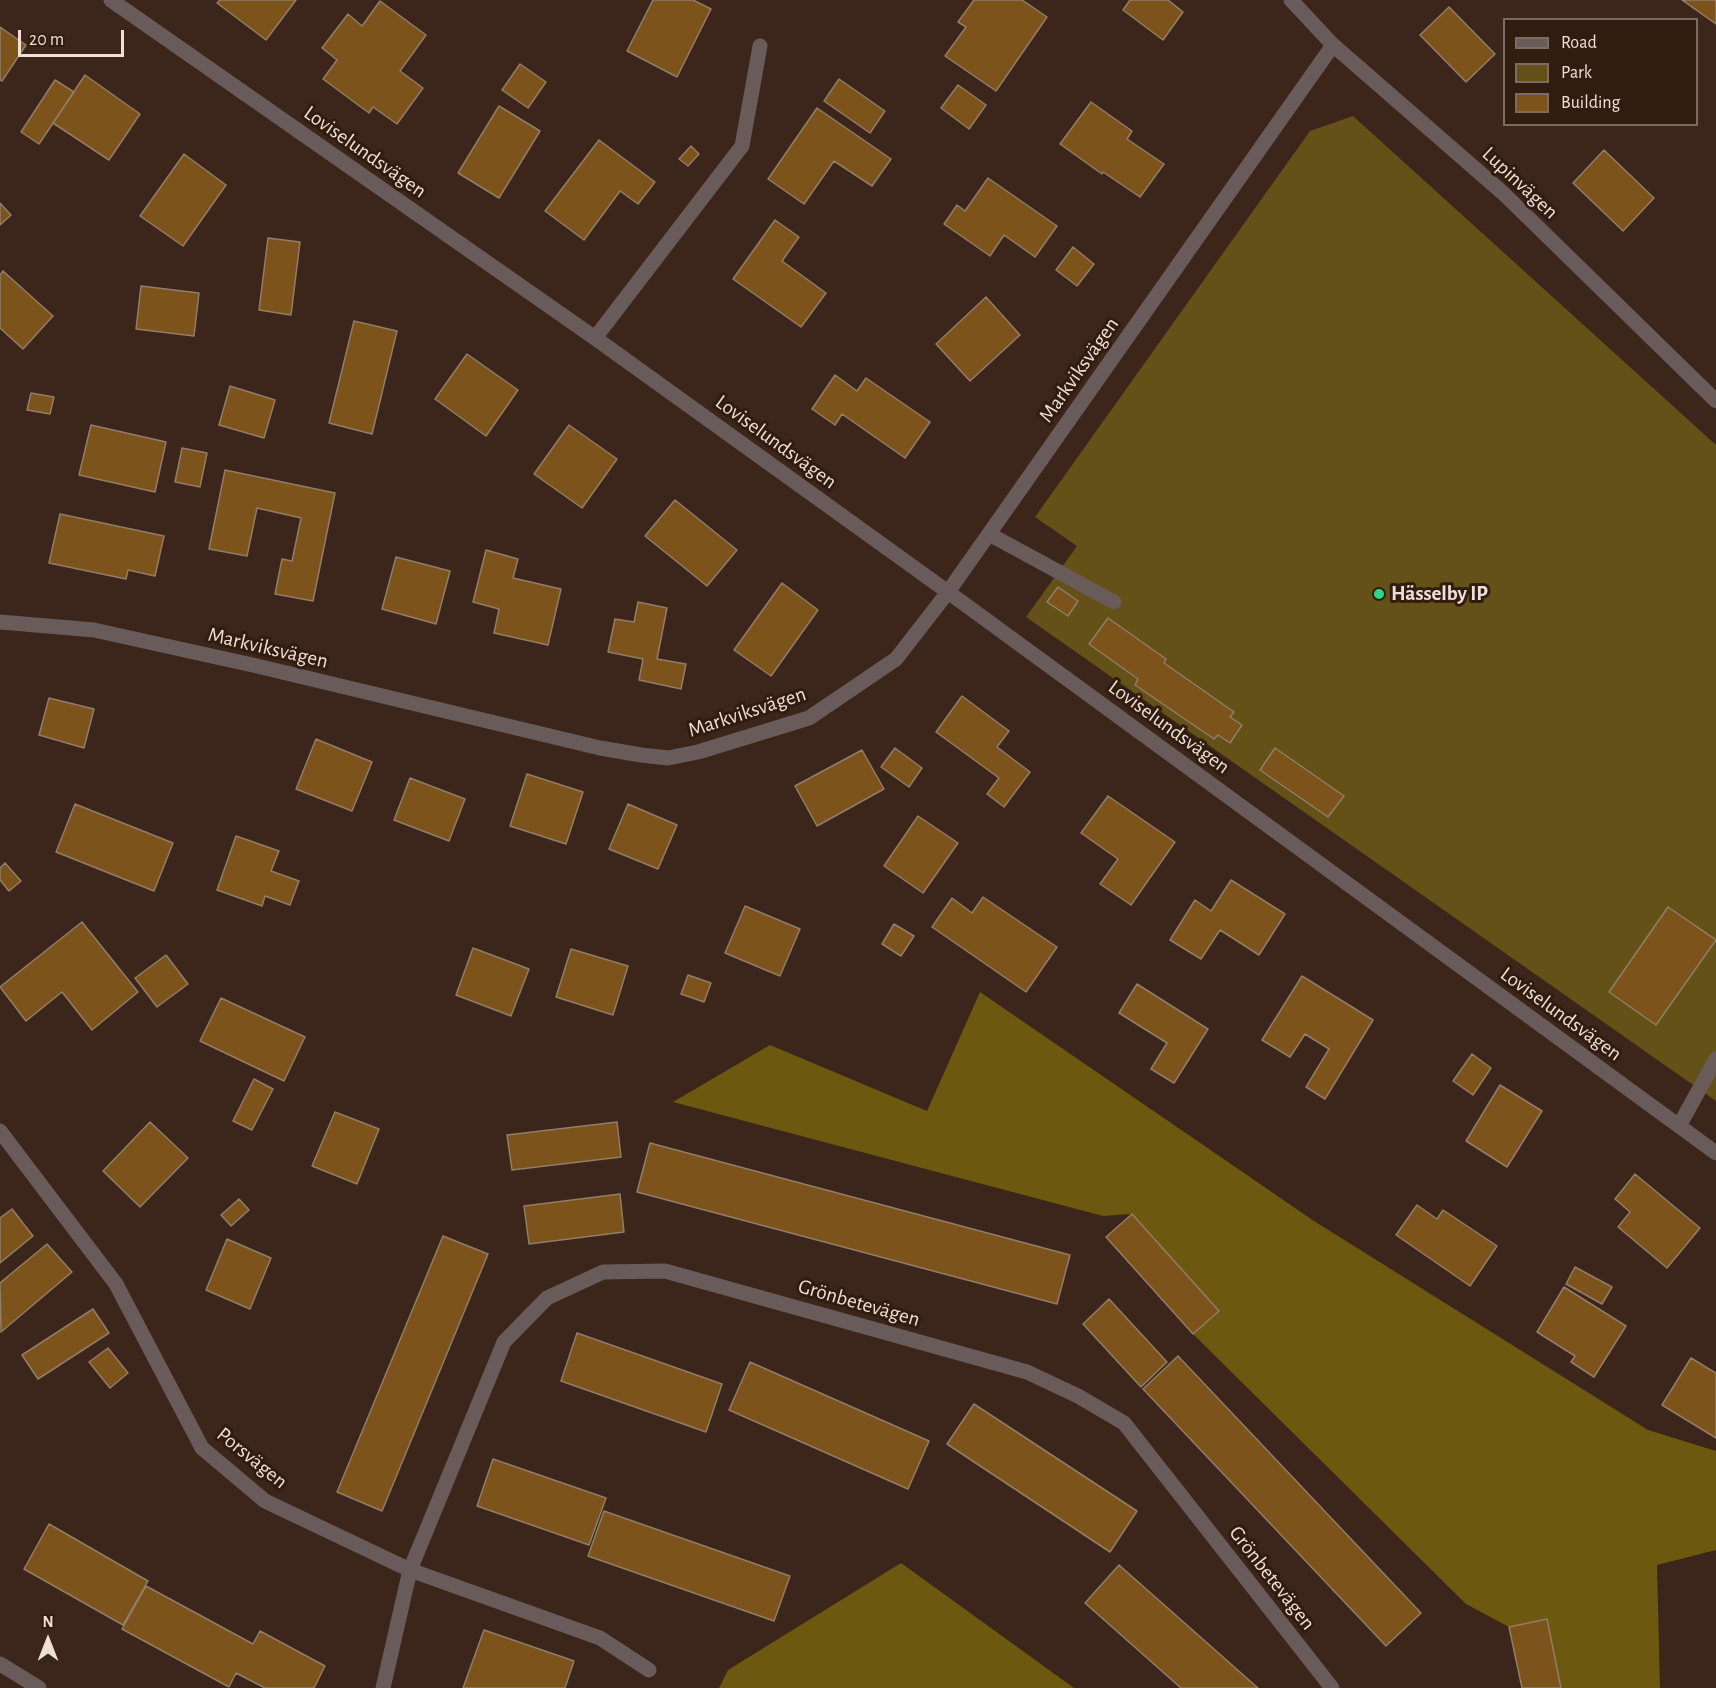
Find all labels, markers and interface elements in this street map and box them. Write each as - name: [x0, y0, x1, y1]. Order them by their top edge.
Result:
- scale bar: [21, 18, 128, 56]
- legend: [1503, 18, 1698, 126]
- text: 20 m: [29, 31, 64, 49]
- text: Road: [1561, 34, 1597, 52]
- text: Park: [1561, 64, 1592, 82]
- text: Building: [1561, 94, 1620, 112]
- street label: Loviselundsvägen: [299, 100, 431, 204]
- street label: Lupinvägen: [1477, 142, 1563, 224]
- street label: Markviksvägen: [1034, 313, 1124, 427]
- street label: Loviselundsvägen: [710, 389, 842, 495]
- place label: Hässelby IP: [1391, 581, 1488, 607]
- marker: Hässelby IP: [1372, 587, 1386, 601]
- street label: Markviksvägen: [205, 622, 331, 674]
- street label: Loviselundsvägen: [1103, 674, 1235, 780]
- street label: Markviksvägen: [685, 681, 809, 743]
- street label: Loviselundsvägen: [1495, 961, 1627, 1067]
- street label: Grönbetevägen: [795, 1274, 923, 1332]
- street label: Porsvägen: [212, 1422, 292, 1494]
- street label: Grönbetevägen: [1223, 1521, 1321, 1635]
- north arrow: [18, 1610, 78, 1670]
- text: N: [42, 1614, 54, 1630]

